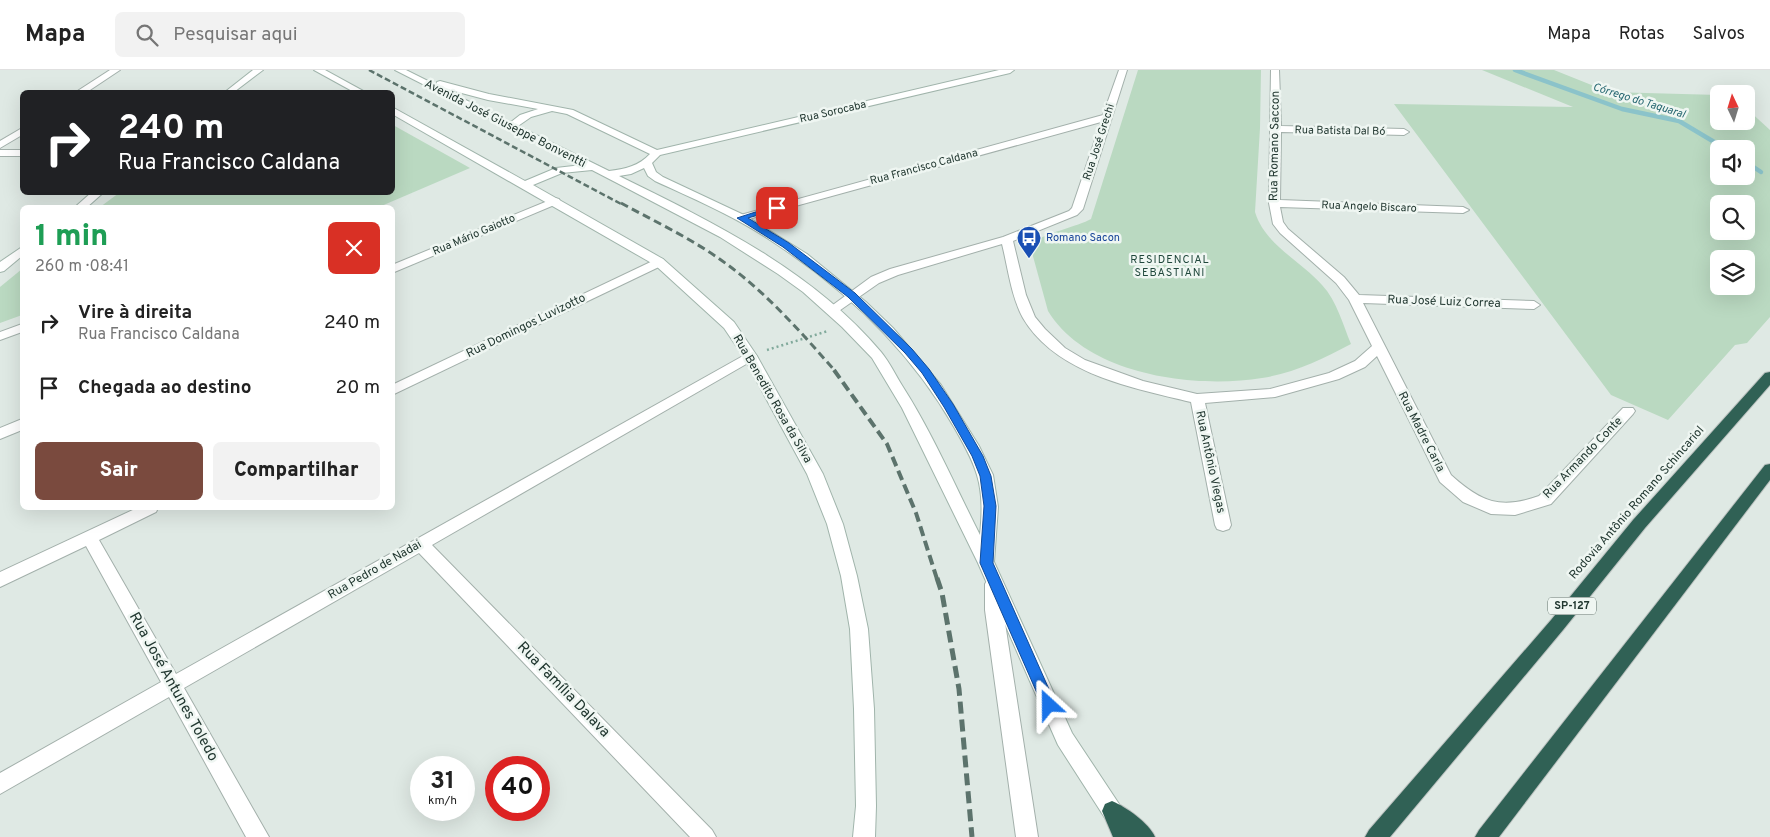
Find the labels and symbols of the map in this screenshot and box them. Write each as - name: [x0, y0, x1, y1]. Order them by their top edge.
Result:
- street label: Avenida José Giuseppe Bonventti: [422, 76, 588, 172]
- water label: Córrego do Taquaral: [1591, 80, 1688, 122]
- north arrow: [1710, 85, 1755, 130]
- street label: Rua Romano Saccon: [1266, 91, 1284, 201]
- street label: Rua Sorocaba: [798, 97, 868, 126]
- street label: Rua José Grechi: [1080, 102, 1118, 182]
- street label: Rua Batista Dal Bó: [1294, 123, 1386, 139]
- street label: Rua Francisco Caldana: [869, 146, 980, 188]
- pin: [756, 187, 798, 229]
- street label: Rua Angelo Biscaro: [1321, 198, 1417, 216]
- street label: Rua Mário Gaiotto: [431, 211, 517, 259]
- bus stop icon: Romano Sacon: [1016, 225, 1042, 259]
- place label: Romano Sacon: [1046, 231, 1120, 245]
- district label: RESIDENCIAL SEBASTIANI: [1130, 253, 1210, 280]
- street label: Rua Domingos Luvizotto: [464, 290, 589, 362]
- street label: Rua José Luiz Correa: [1387, 292, 1501, 312]
- street label: Rua Benedito Rosa da Silva: [729, 332, 815, 466]
- street label: Rua Madre Carla: [1394, 389, 1448, 475]
- street label: Rua Antônio Viegas: [1191, 409, 1229, 515]
- street label: Rua Armando Conte: [1540, 414, 1626, 502]
- street label: Rodovia Antônio Romano Schincariol: [1566, 423, 1708, 583]
- street label: Rua Pedro de Nadai: [325, 537, 425, 603]
- road number: SP-127: [1548, 598, 1596, 614]
- street label: Rua José Antunes Toledo: [124, 609, 222, 765]
- street label: Rua Família Dalava: [513, 638, 613, 742]
- position arrow: [1022, 678, 1074, 730]
- speed limit sign: 40: [485, 756, 550, 821]

